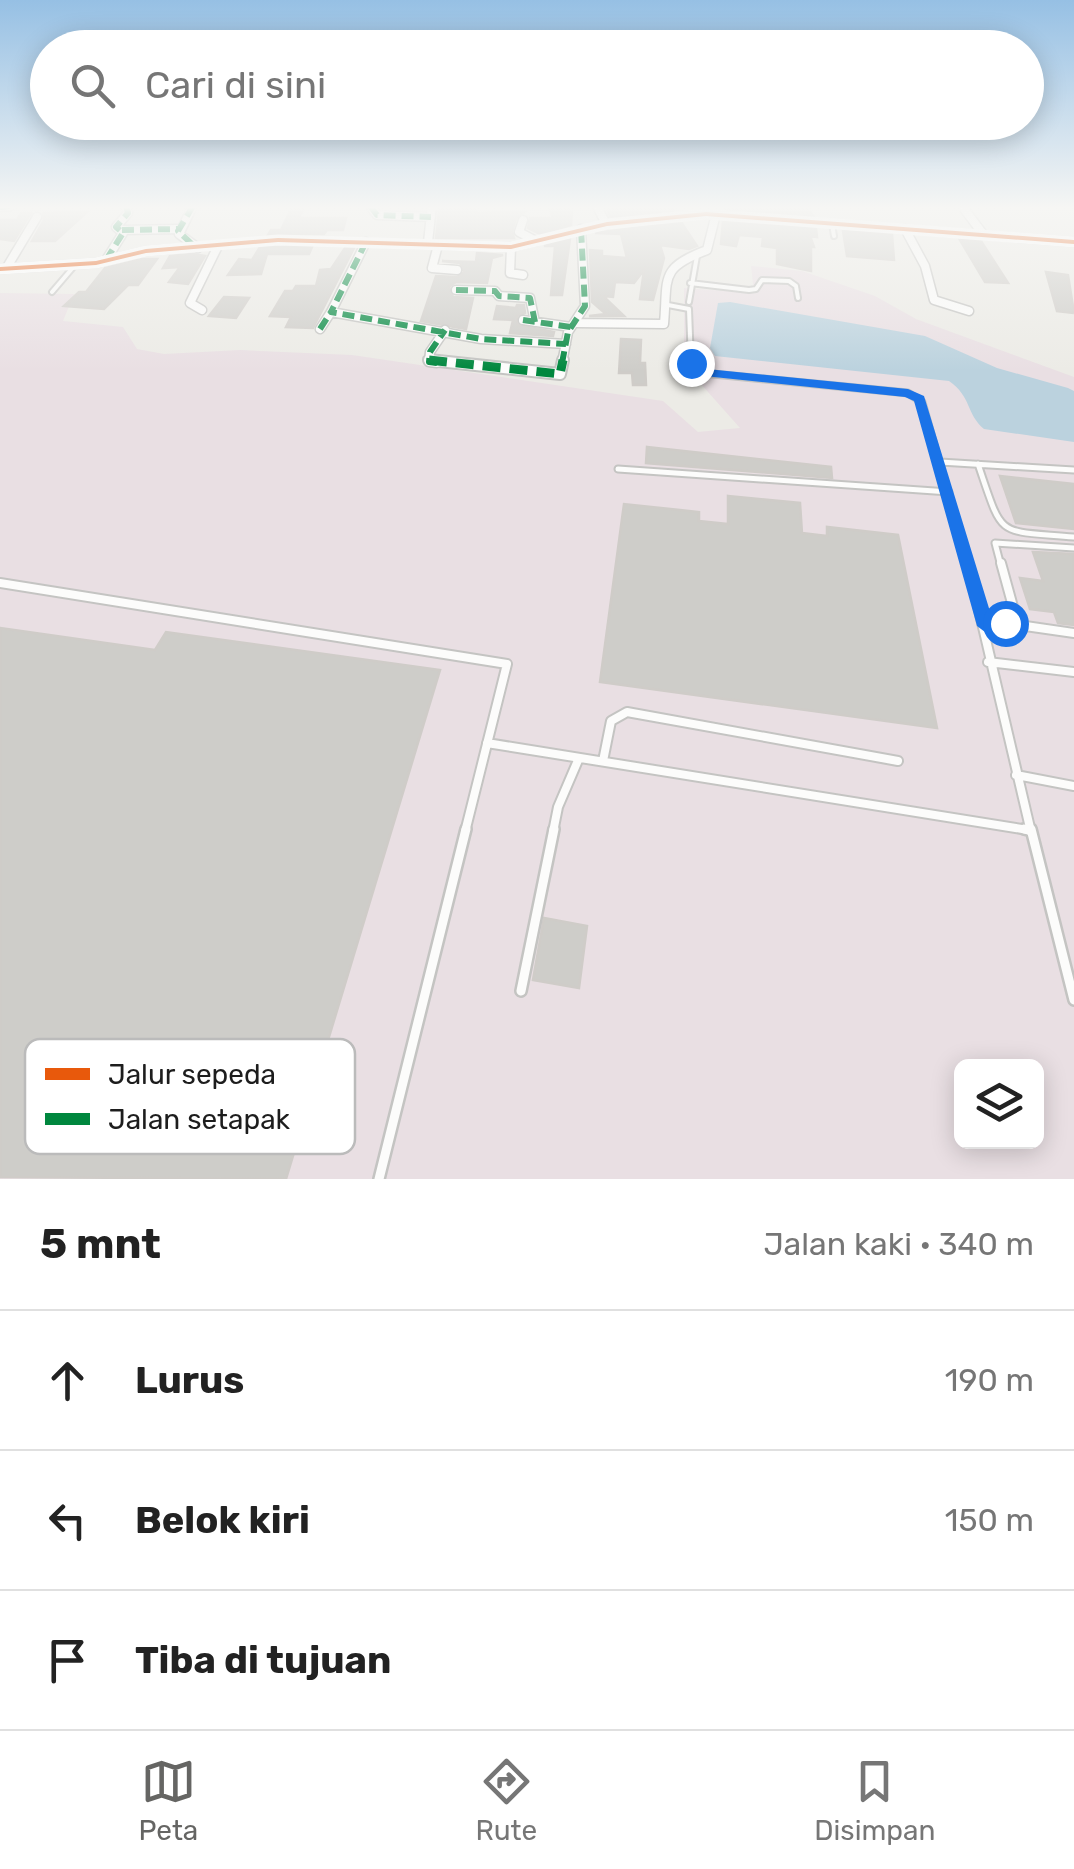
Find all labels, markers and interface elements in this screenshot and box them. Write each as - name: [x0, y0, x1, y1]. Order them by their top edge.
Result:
- search box: [30, 30, 1044, 140]
- icon: search: [65, 58, 120, 113]
- text: Cari di sini: [145, 62, 326, 108]
- route end: [669, 341, 715, 387]
- route start: [983, 601, 1029, 647]
- legend: [25, 1039, 355, 1154]
- text: Jalur sepeda: [108, 1058, 276, 1091]
- map controls: [954, 1059, 1044, 1149]
- button: layers: [954, 1059, 1044, 1149]
- text: Jalan setapak: [108, 1103, 291, 1136]
- text: 5 mnt: [40, 1219, 161, 1269]
- text: Jalan kaki · 340 m: [763, 1225, 1034, 1263]
- icon: ahead: [40, 1353, 95, 1408]
- text: Lurus: [135, 1357, 244, 1403]
- text: 190 m: [945, 1361, 1034, 1399]
- icon: left: [40, 1493, 95, 1548]
- text: Belok kiri: [135, 1497, 310, 1543]
- text: 150 m: [945, 1501, 1034, 1539]
- icon: arrive: [40, 1633, 95, 1688]
- text: Tiba di tujuan: [135, 1637, 391, 1683]
- tab: Peta: [139, 1754, 198, 1847]
- tab: Rute: [475, 1754, 537, 1847]
- tab: Disimpan: [814, 1754, 935, 1847]

